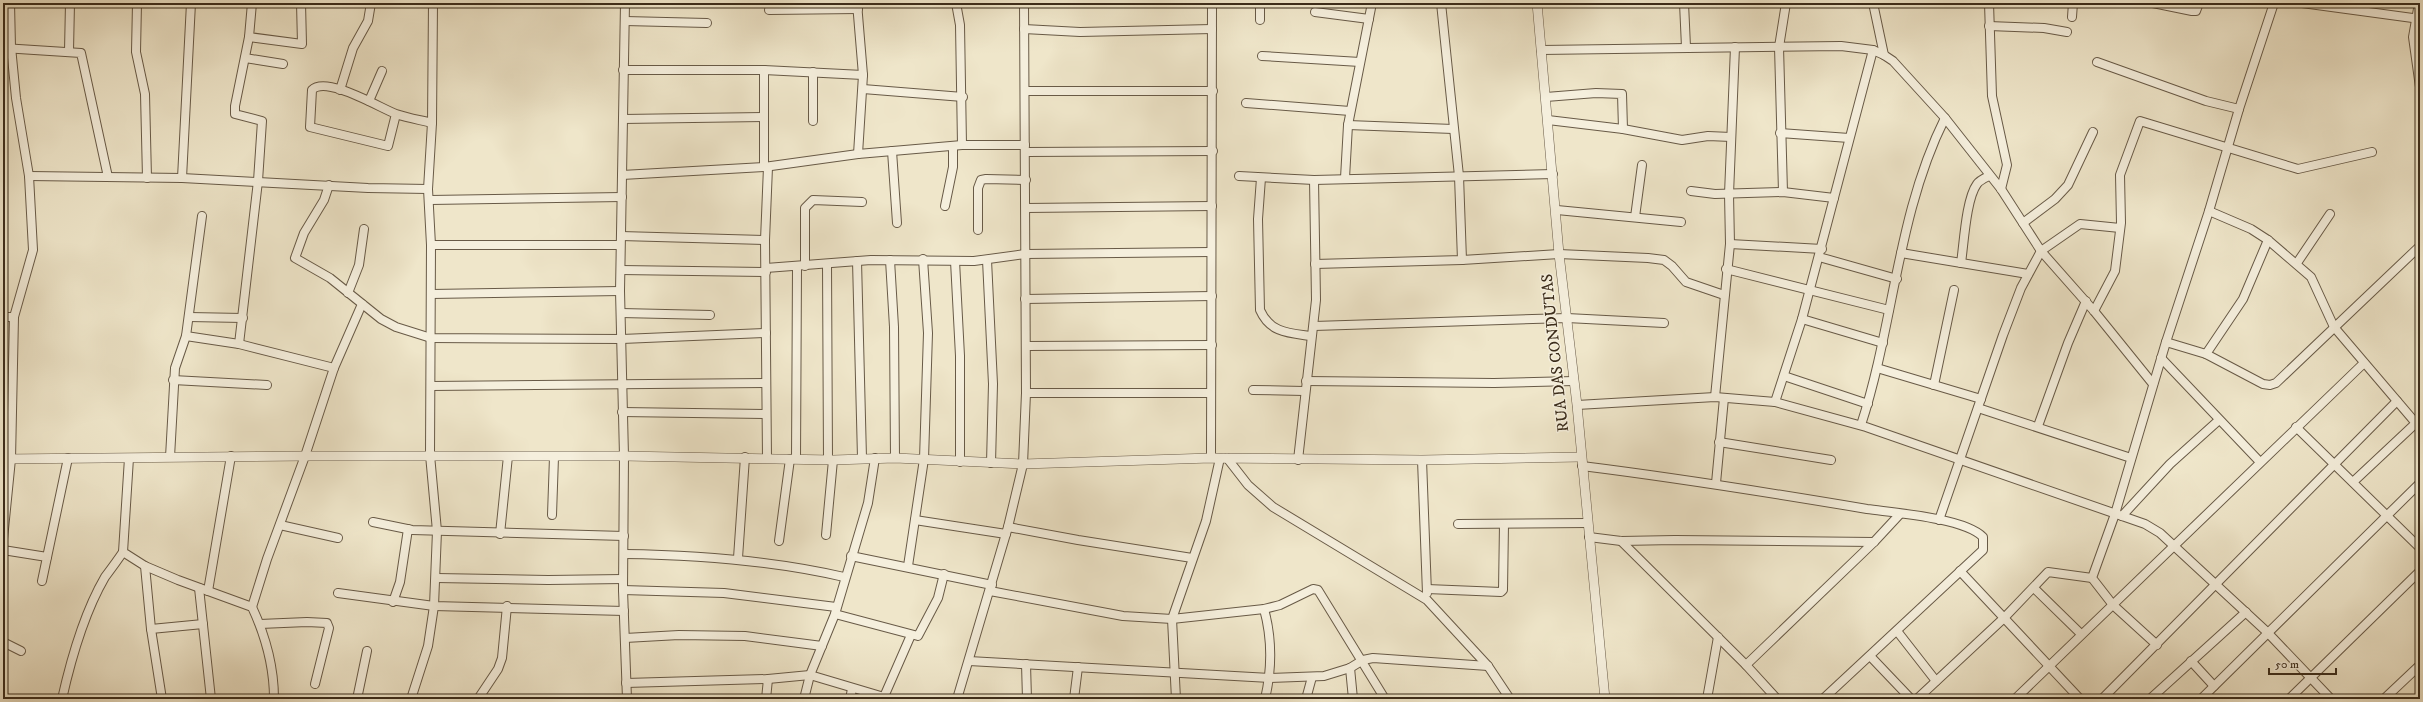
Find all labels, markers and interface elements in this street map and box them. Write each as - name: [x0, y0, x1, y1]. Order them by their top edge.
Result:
- street label: RUA DAS CONDUTAS: [1537, 273, 1573, 433]
- scale bar: [2269, 650, 2336, 676]
- text: 50 m: [2275, 657, 2299, 672]

